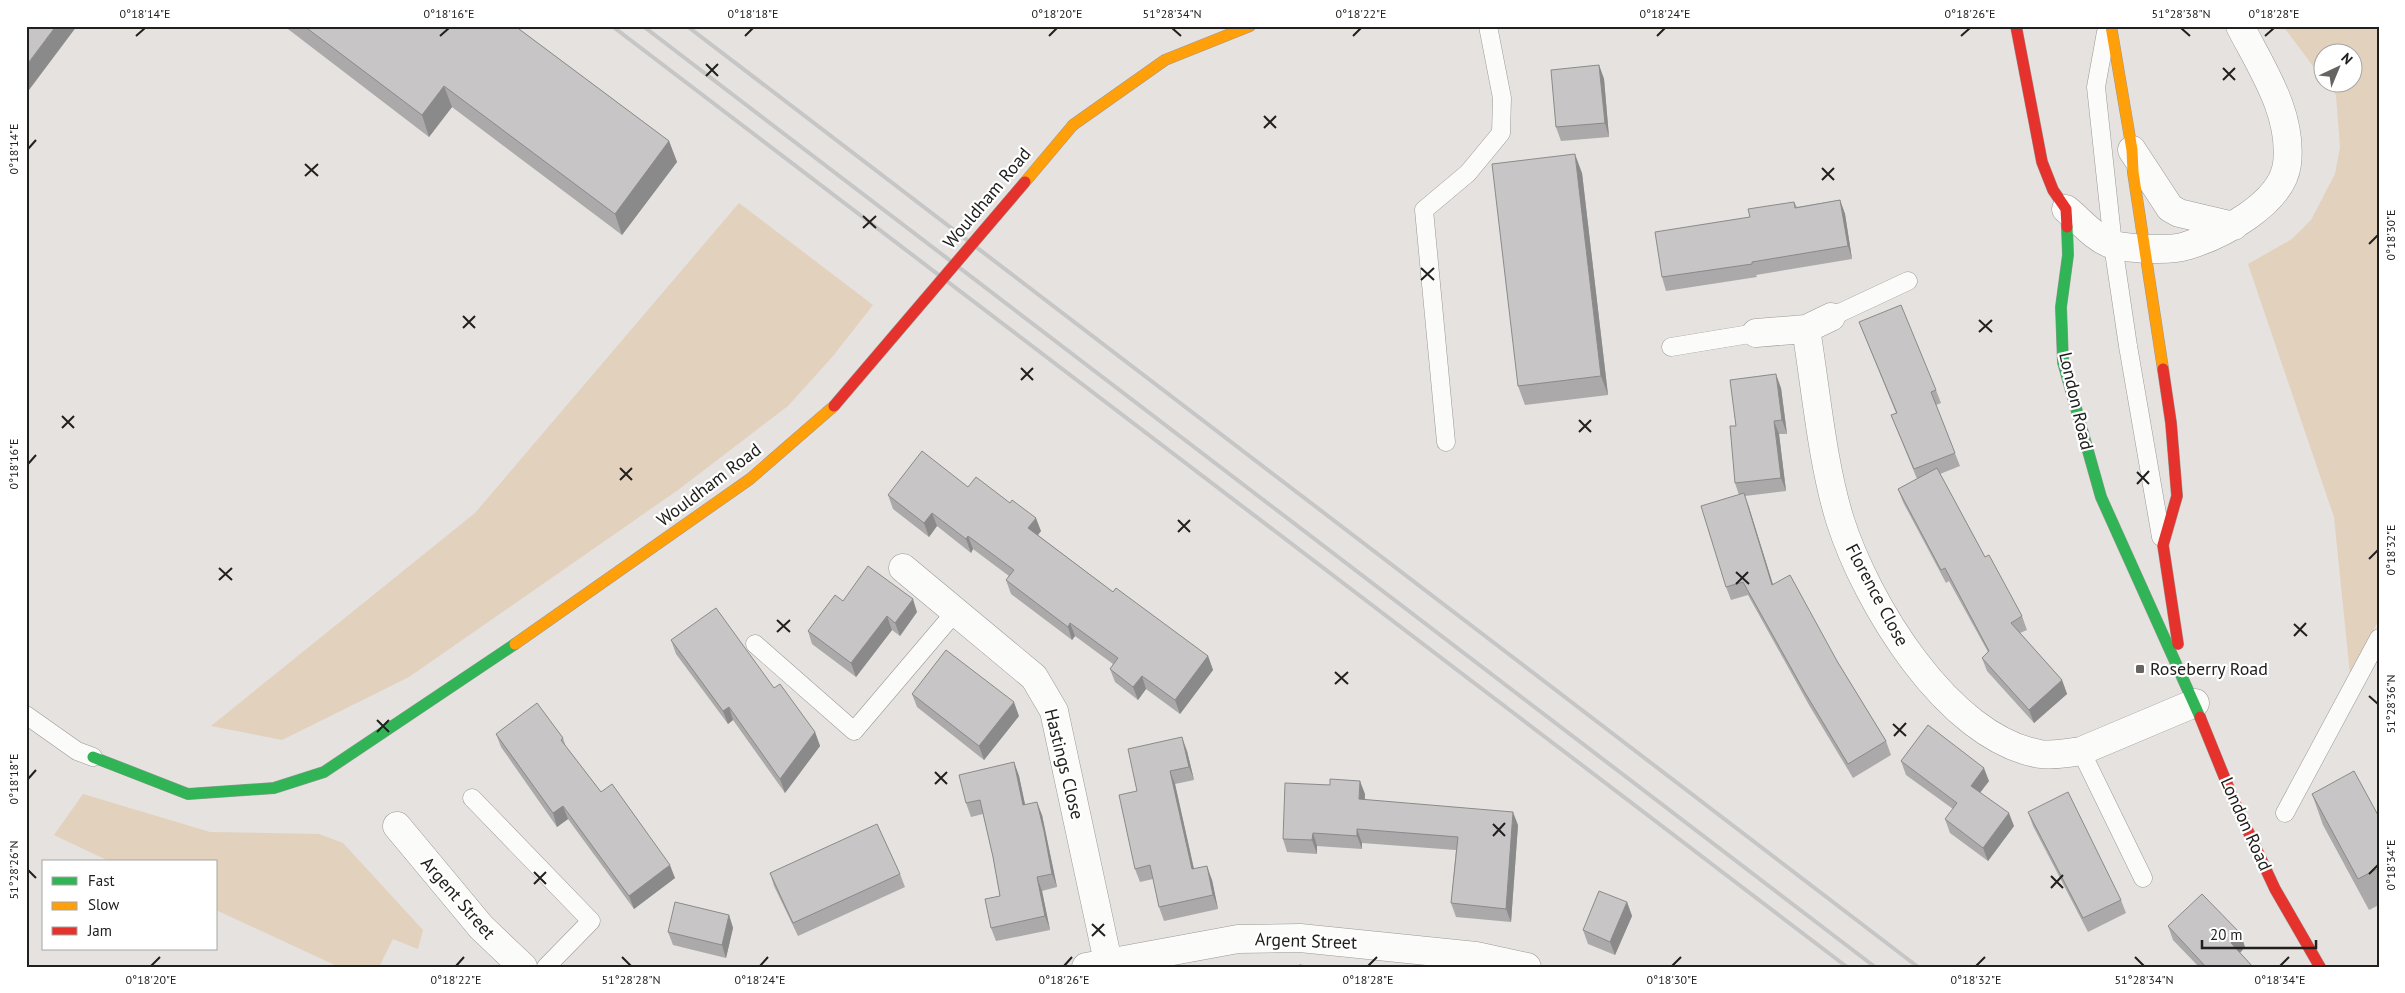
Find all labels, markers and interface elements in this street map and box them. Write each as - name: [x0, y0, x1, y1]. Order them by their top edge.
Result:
- text: 0°18'14"E: [120, 6, 170, 21]
- text: 0°18'16"E: [424, 6, 474, 21]
- text: 0°18'18"E: [728, 6, 778, 21]
- text: 0°18'20"E: [1032, 6, 1082, 21]
- text: 51°28'34"N: [1142, 6, 1202, 21]
- text: 0°18'22"E: [1336, 6, 1386, 21]
- text: 0°18'24"E: [1640, 6, 1690, 21]
- text: 0°18'26"E: [1945, 6, 1995, 21]
- text: 51°28'38"N: [2151, 6, 2211, 21]
- text: 0°18'28"E: [2249, 6, 2299, 21]
- north arrow: [2312, 42, 2362, 92]
- text: N: [2337, 49, 2357, 68]
- text: 0°18'14"E: [6, 124, 21, 174]
- street label: Wouldham Road: [938, 143, 1036, 253]
- text: 0°18'30"E: [2383, 210, 2398, 260]
- street label: London Road: [2054, 350, 2099, 452]
- street label: Wouldham Road: [652, 438, 765, 531]
- text: 0°18'16"E: [6, 439, 21, 489]
- text: 0°18'32"E: [2383, 525, 2398, 575]
- street label: Florence Close: [1841, 540, 1914, 650]
- place label: Roseberry Road: [2150, 657, 2268, 680]
- marker: Roseberry Road: [2134, 663, 2146, 675]
- text: 51°28'36"N: [2383, 674, 2398, 734]
- street label: Hastings Close: [1040, 706, 1089, 822]
- text: 0°18'18"E: [6, 754, 21, 804]
- street label: London Road: [2216, 774, 2277, 874]
- text: 51°28'26"N: [6, 840, 21, 900]
- text: 0°18'34"E: [2383, 840, 2398, 890]
- street label: Argent Street: [416, 852, 501, 944]
- legend: [42, 860, 218, 950]
- text: Fast: [88, 871, 115, 890]
- text: Slow: [88, 895, 119, 914]
- scale bar: [2202, 918, 2316, 950]
- text: Jam: [87, 921, 112, 940]
- text: 20 m: [2210, 925, 2243, 944]
- street label: Argent Street: [1255, 927, 1357, 954]
- text: 0°18'20"E: [126, 972, 176, 987]
- text: 0°18'22"E: [431, 972, 481, 987]
- text: 51°28'28"N: [601, 972, 661, 987]
- text: 0°18'24"E: [735, 972, 785, 987]
- text: 0°18'26"E: [1039, 972, 1089, 987]
- text: 0°18'28"E: [1343, 972, 1393, 987]
- text: 0°18'30"E: [1647, 972, 1697, 987]
- text: 0°18'32"E: [1951, 972, 2001, 987]
- text: 51°28'34"N: [2114, 972, 2174, 987]
- text: 0°18'34"E: [2255, 972, 2305, 987]

